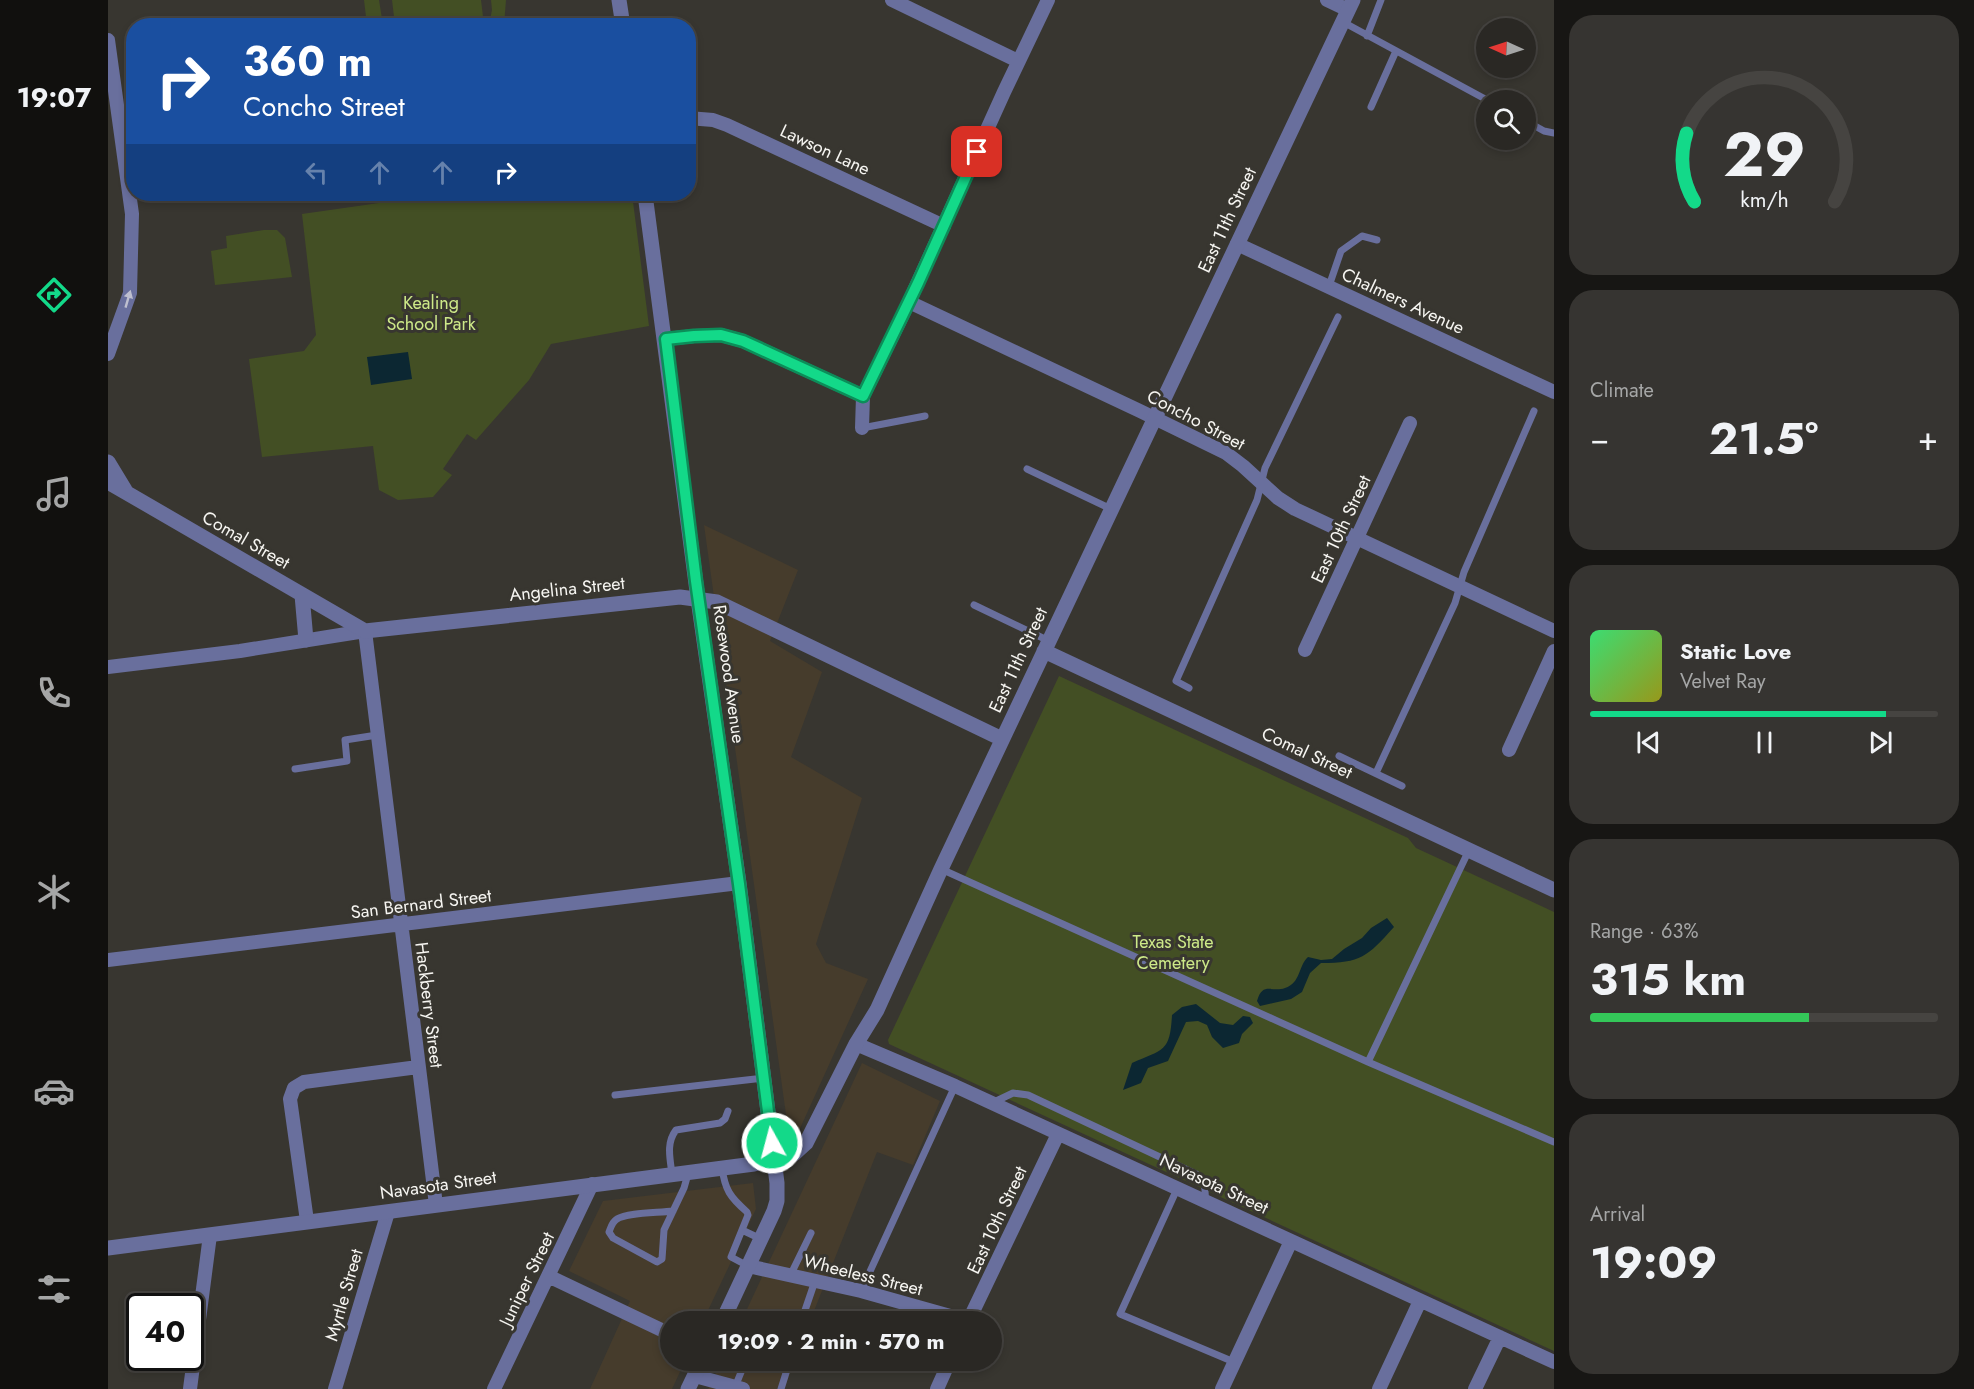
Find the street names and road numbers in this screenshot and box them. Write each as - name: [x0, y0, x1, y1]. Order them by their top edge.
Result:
- street label: Lawson Lane: [776, 118, 874, 182]
- street label: East 11th Street: [1191, 162, 1263, 277]
- street label: Chalmers Avenue: [1337, 261, 1469, 341]
- street label: Concho Street: [1142, 383, 1250, 457]
- street label: East 10th Street: [1305, 470, 1378, 587]
- street label: Comal Street: [197, 504, 295, 576]
- street label: Angelina Street: [508, 570, 627, 608]
- street label: East 11th Street: [982, 602, 1054, 717]
- street label: Rosewood Avenue: [706, 603, 752, 745]
- street label: Comal Street: [1257, 721, 1357, 786]
- street label: San Bernard Street: [349, 882, 494, 926]
- street label: Hackberry Street: [408, 941, 450, 1070]
- street label: Navasota Street: [1155, 1147, 1273, 1221]
- street label: East 10th Street: [961, 1161, 1034, 1278]
- street label: Navasota Street: [378, 1164, 499, 1206]
- street label: Juniper Street: [492, 1227, 561, 1332]
- street label: Myrtle Street: [318, 1245, 370, 1344]
- street label: Wheeless Street: [801, 1248, 926, 1303]

